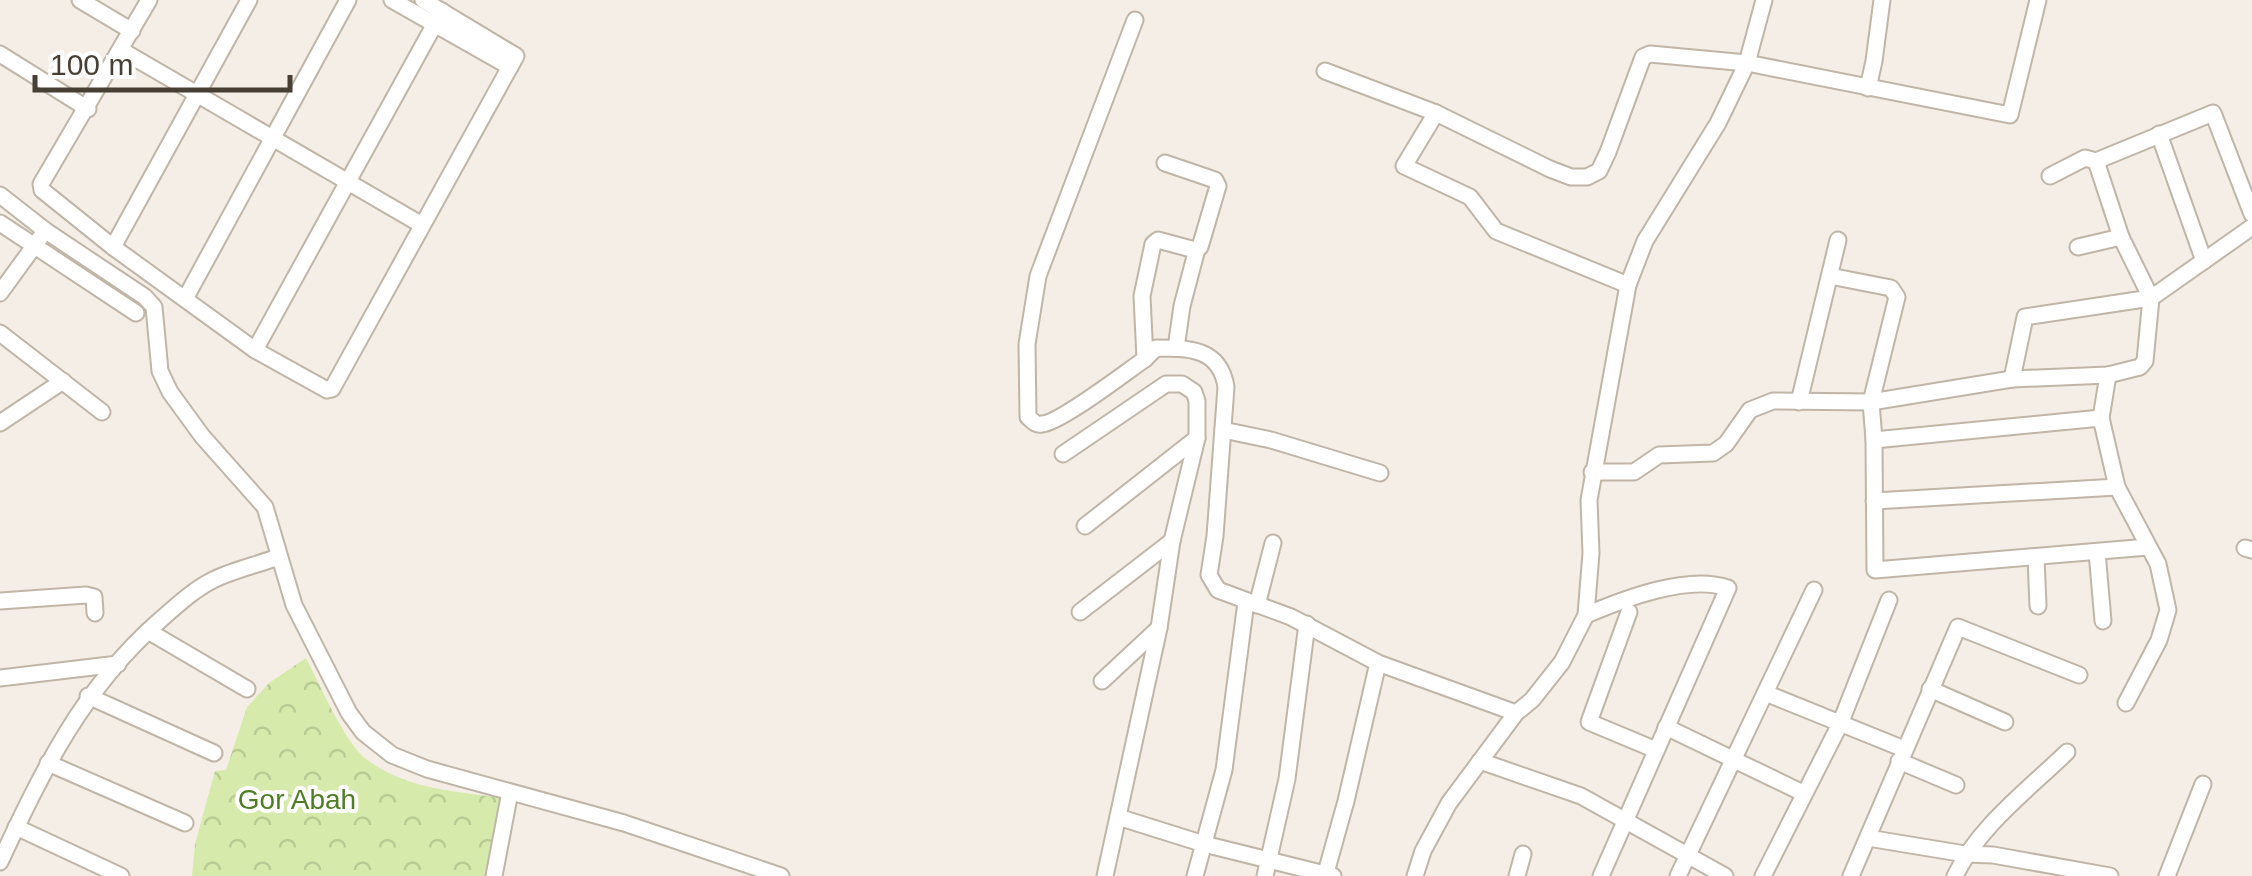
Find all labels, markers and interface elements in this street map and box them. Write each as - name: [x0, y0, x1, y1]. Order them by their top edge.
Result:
- scale bar: [35, 30, 290, 92]
- text: 100 m: [50, 48, 133, 81]
- park label: Gor Abah: [238, 784, 356, 815]

